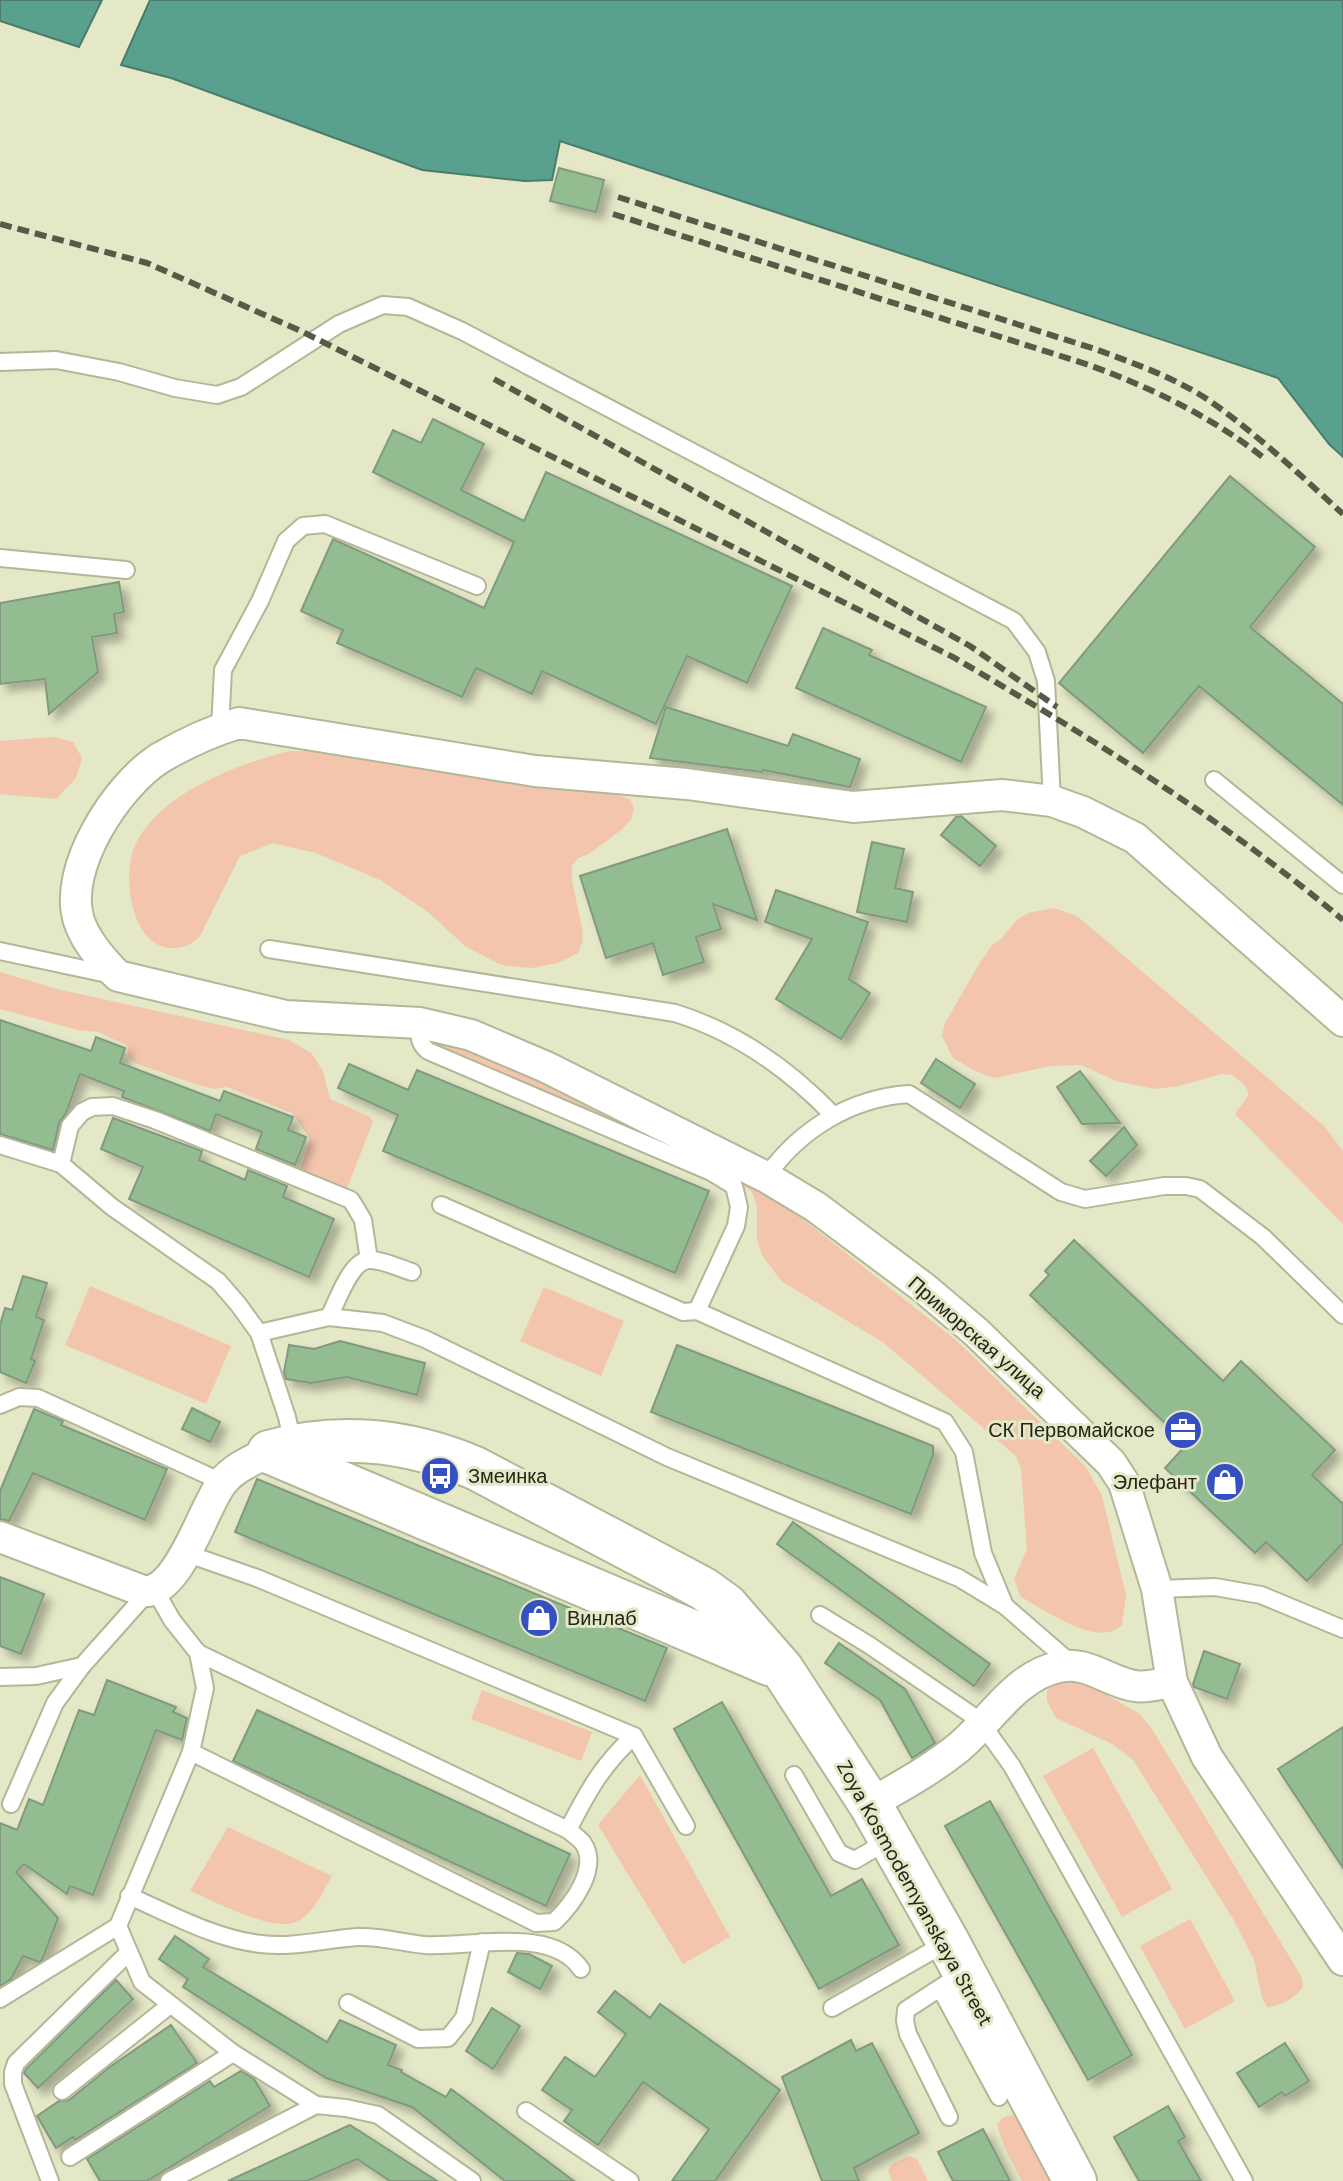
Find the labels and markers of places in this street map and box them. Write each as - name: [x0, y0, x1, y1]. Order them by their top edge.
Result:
- office icon: СК Первомайское: [1162, 1409, 1204, 1451]
- place label: СК Первомайское: [988, 1417, 1155, 1443]
- bus stop icon: Змеинка: [419, 1455, 461, 1497]
- shop icon: Элефант: [1204, 1461, 1246, 1503]
- place label: Змеинка: [468, 1463, 548, 1489]
- place label: Элефант: [1113, 1469, 1197, 1495]
- shop icon: Винлаб: [518, 1597, 560, 1639]
- place label: Винлаб: [567, 1605, 637, 1631]

